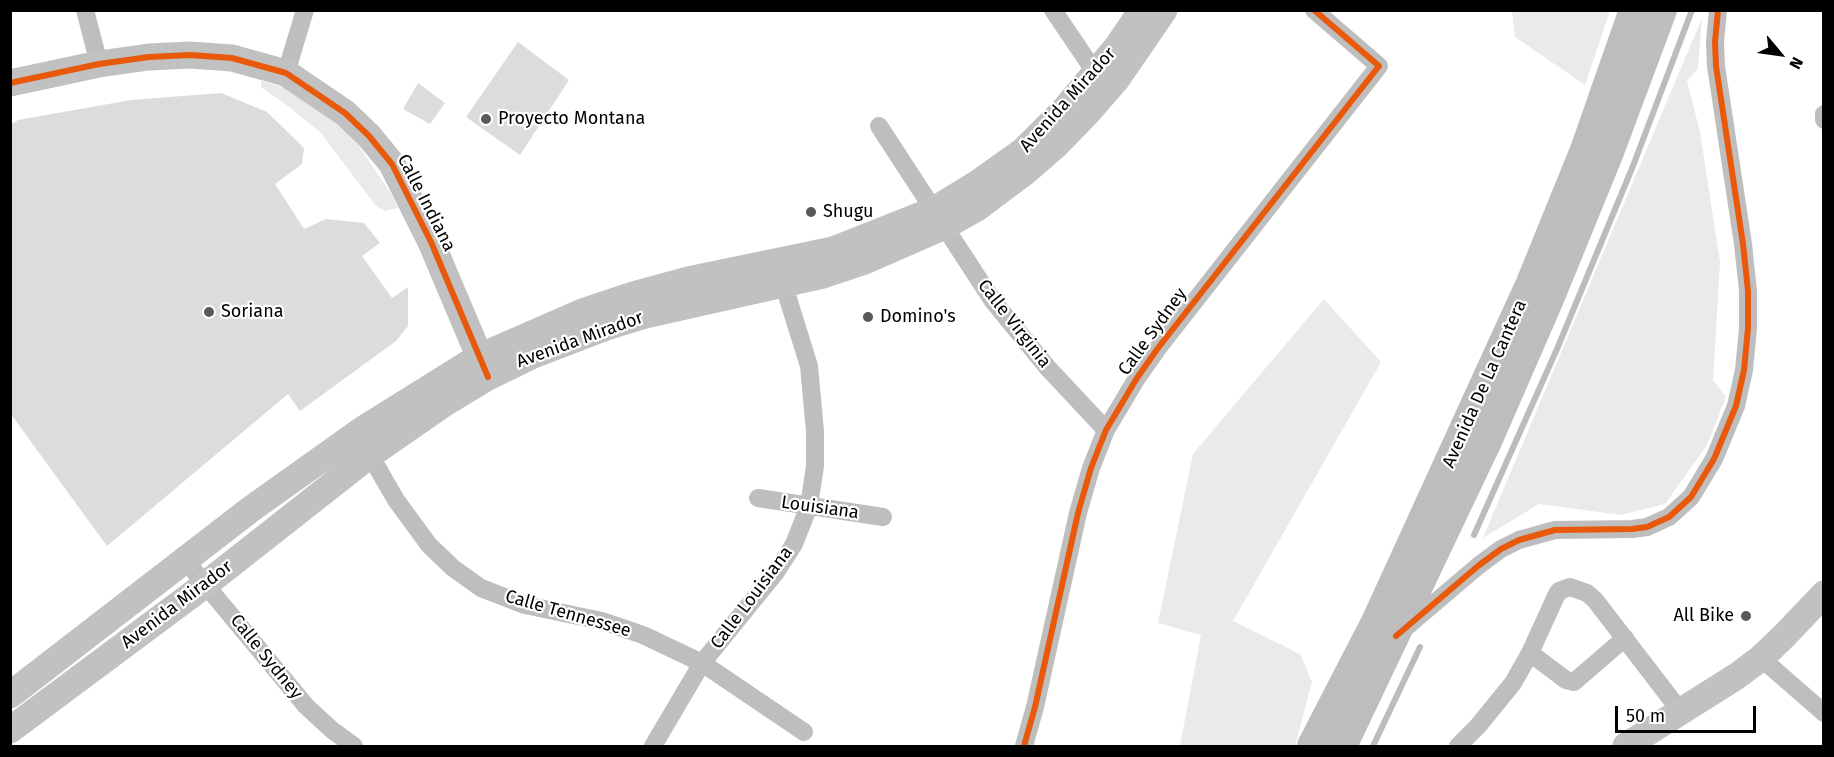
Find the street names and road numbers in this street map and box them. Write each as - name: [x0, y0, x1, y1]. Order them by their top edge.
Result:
- street label: Avenida Mirador: [1015, 43, 1121, 157]
- street label: Calle Indiana: [392, 151, 460, 255]
- street label: Calle Virginia: [973, 276, 1055, 372]
- street label: Calle Sydney: [1114, 284, 1192, 380]
- street label: Avenida De La Cantera: [1438, 297, 1532, 471]
- street label: Avenida Mirador: [514, 307, 646, 373]
- street label: Louisiana: [780, 492, 860, 524]
- street label: Calle Louisiana: [706, 542, 798, 654]
- street label: Avenida Mirador: [117, 556, 237, 654]
- street label: Calle Tennessee: [503, 586, 633, 642]
- street label: Calle Sydney: [225, 610, 307, 704]

